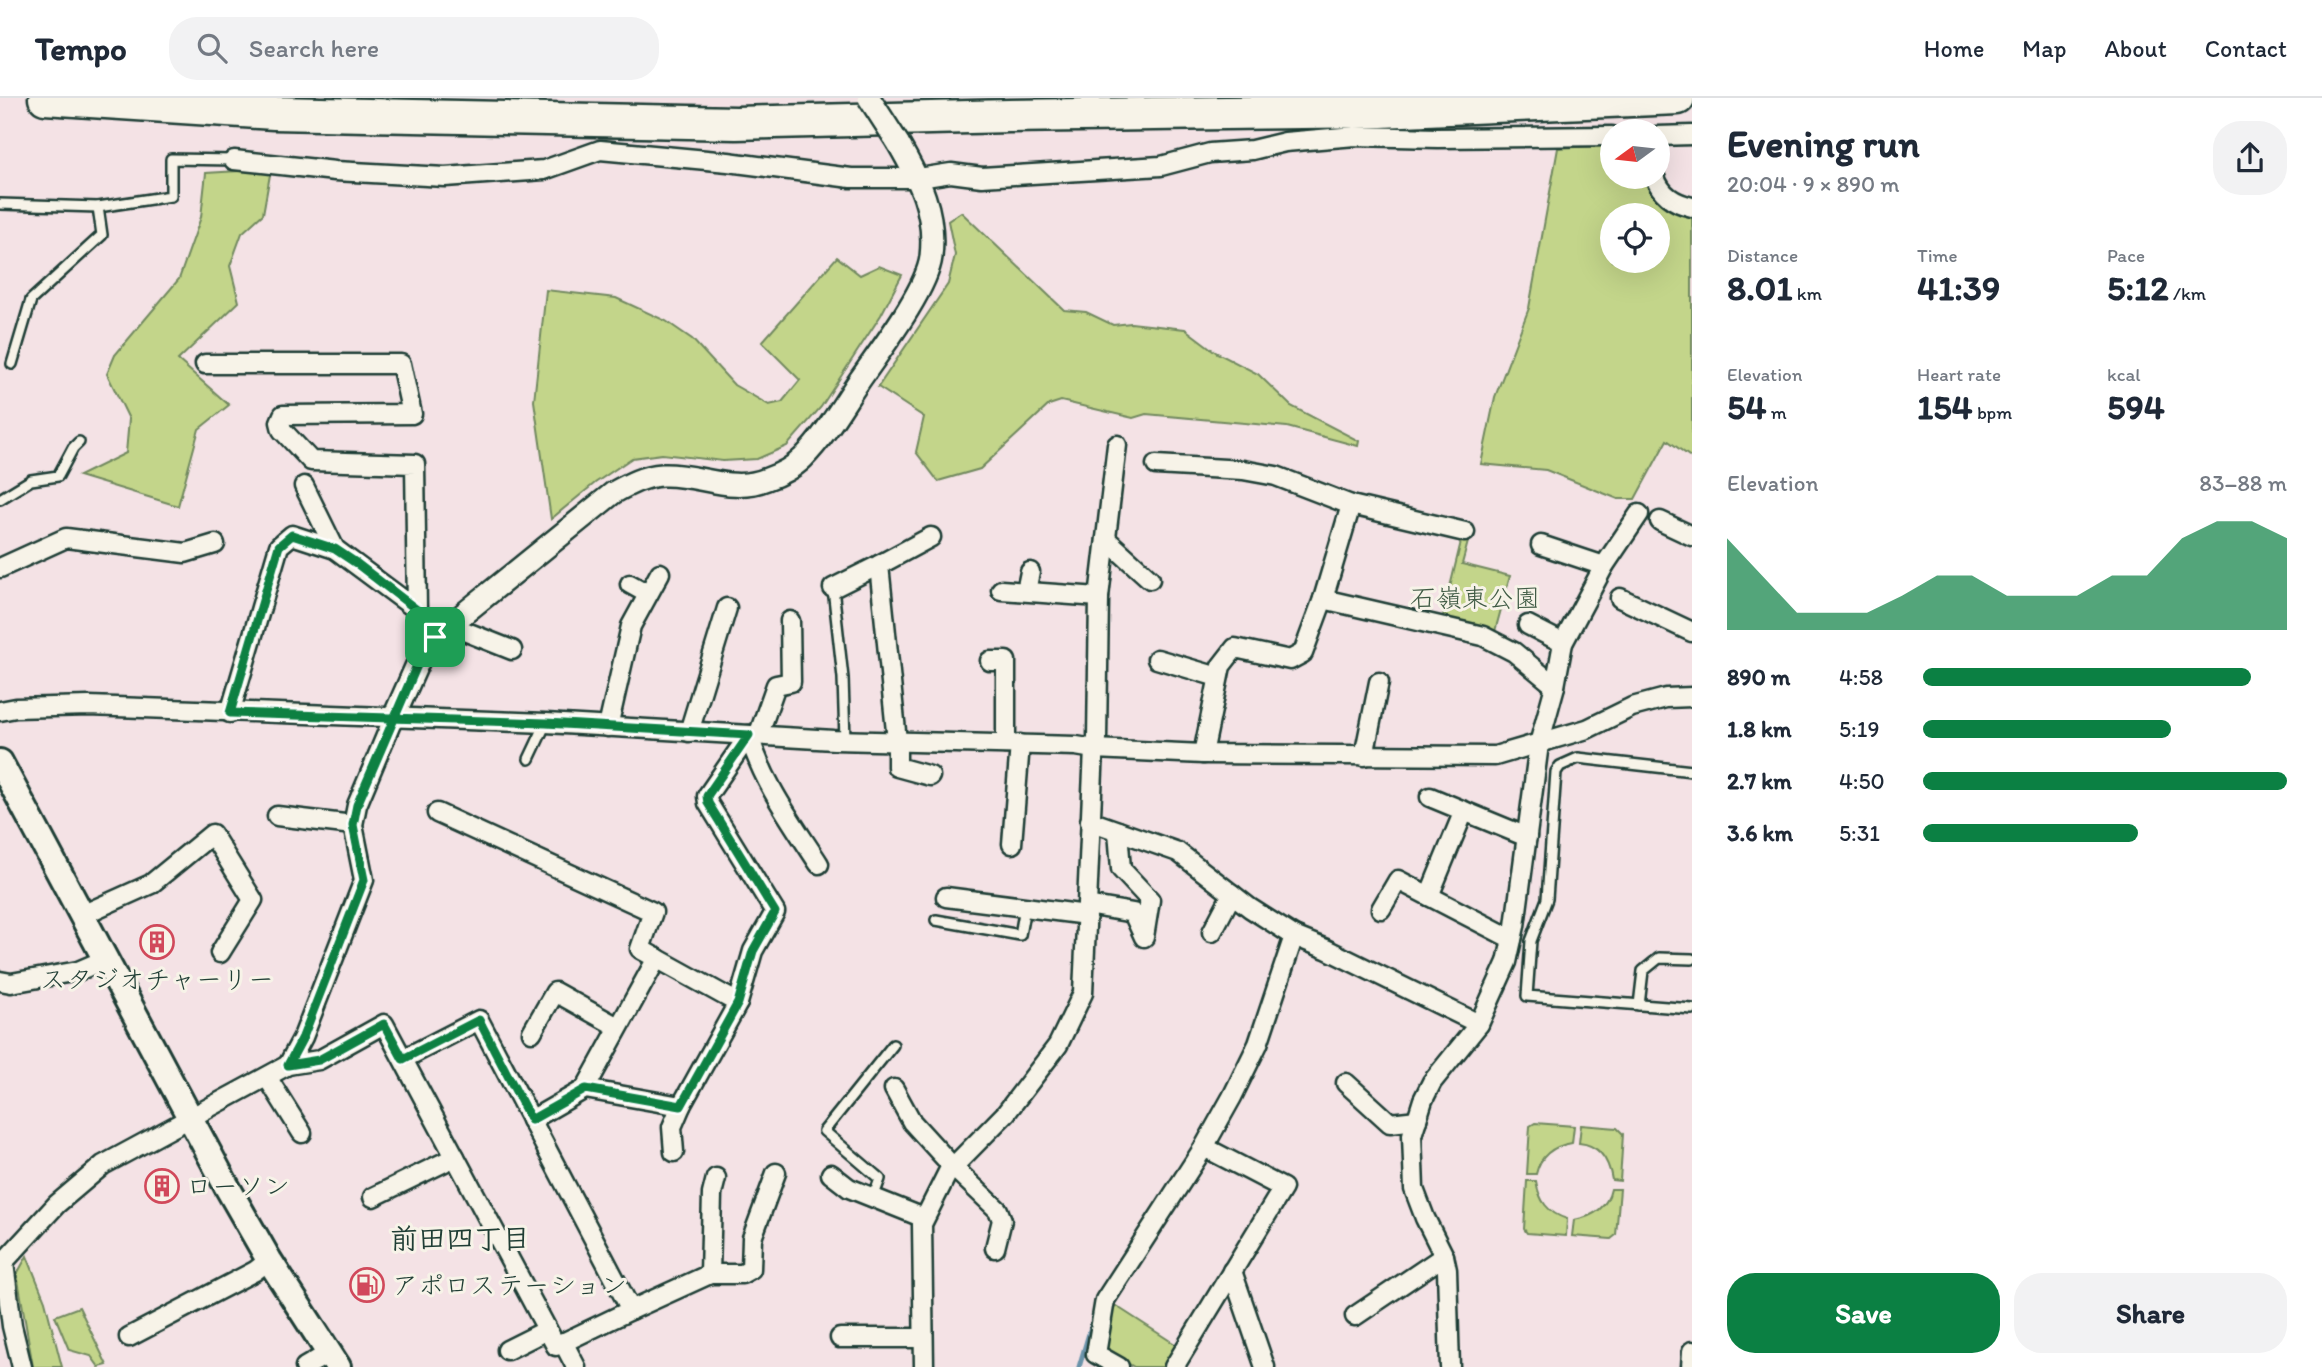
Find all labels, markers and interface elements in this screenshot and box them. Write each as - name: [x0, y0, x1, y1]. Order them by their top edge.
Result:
- search box: [169, 17, 659, 80]
- text: Tempo: [35, 29, 127, 68]
- icon: search: [193, 29, 231, 67]
- text: Search here: [249, 32, 379, 64]
- text: Home: [1924, 34, 1984, 63]
- text: Map: [2022, 34, 2066, 63]
- text: About: [2104, 34, 2167, 63]
- text: Contact: [2205, 34, 2287, 63]
- north arrow: [1600, 119, 1670, 189]
- map controls: [1600, 119, 1670, 273]
- text: Evening run: [1727, 121, 1920, 167]
- button: share: [2213, 121, 2287, 195]
- text: 20:04 · 9 × 890 m: [1727, 170, 1900, 198]
- button: locate: [1600, 203, 1670, 273]
- text: Distance: [1727, 244, 1798, 267]
- text: Time: [1917, 244, 1958, 267]
- text: Pace: [2107, 244, 2145, 267]
- text: 8.01: [1727, 267, 1793, 309]
- text: 41:39: [1917, 267, 2000, 309]
- text: 5:12: [2107, 267, 2169, 309]
- text: km: [1793, 282, 1822, 305]
- text: /km: [2169, 282, 2206, 305]
- text: Elevation: [1727, 363, 1803, 386]
- text: Heart rate: [1917, 363, 2001, 386]
- text: kcal: [2107, 363, 2141, 386]
- text: 54: [1727, 386, 1766, 428]
- text: 154: [1917, 386, 1973, 428]
- text: 594: [2107, 386, 2165, 428]
- text: m: [1766, 401, 1787, 424]
- text: bpm: [1973, 401, 2012, 424]
- text: Elevation: [1727, 469, 1818, 497]
- text: 83–88 m: [2199, 469, 2287, 497]
- park label: 石嶺東公園: [1410, 582, 1540, 614]
- pin: [405, 607, 465, 667]
- icon: arrive: [416, 618, 454, 656]
- text: 890 m: [1727, 663, 1790, 691]
- text: 4:58: [1839, 663, 1883, 691]
- text: 1.8 km: [1727, 715, 1792, 743]
- text: 5:19: [1839, 715, 1879, 743]
- text: 2.7 km: [1727, 767, 1792, 795]
- text: 4:50: [1839, 767, 1885, 795]
- text: 3.6 km: [1727, 819, 1793, 847]
- text: 5:31: [1839, 819, 1880, 847]
- building icon: スタジオチャーリー: [138, 923, 176, 961]
- place label: スタジオチャーリー: [40, 963, 274, 995]
- building icon: ローソン: [143, 1167, 181, 1205]
- place label: ローソン: [186, 1170, 290, 1202]
- district label: 前田四丁目: [390, 1221, 530, 1255]
- fuel station icon: アポロステーション: [348, 1266, 386, 1304]
- place label: アポロステーション: [392, 1269, 627, 1301]
- button: Save: [1727, 1273, 2000, 1353]
- button: Share: [2014, 1273, 2287, 1353]

